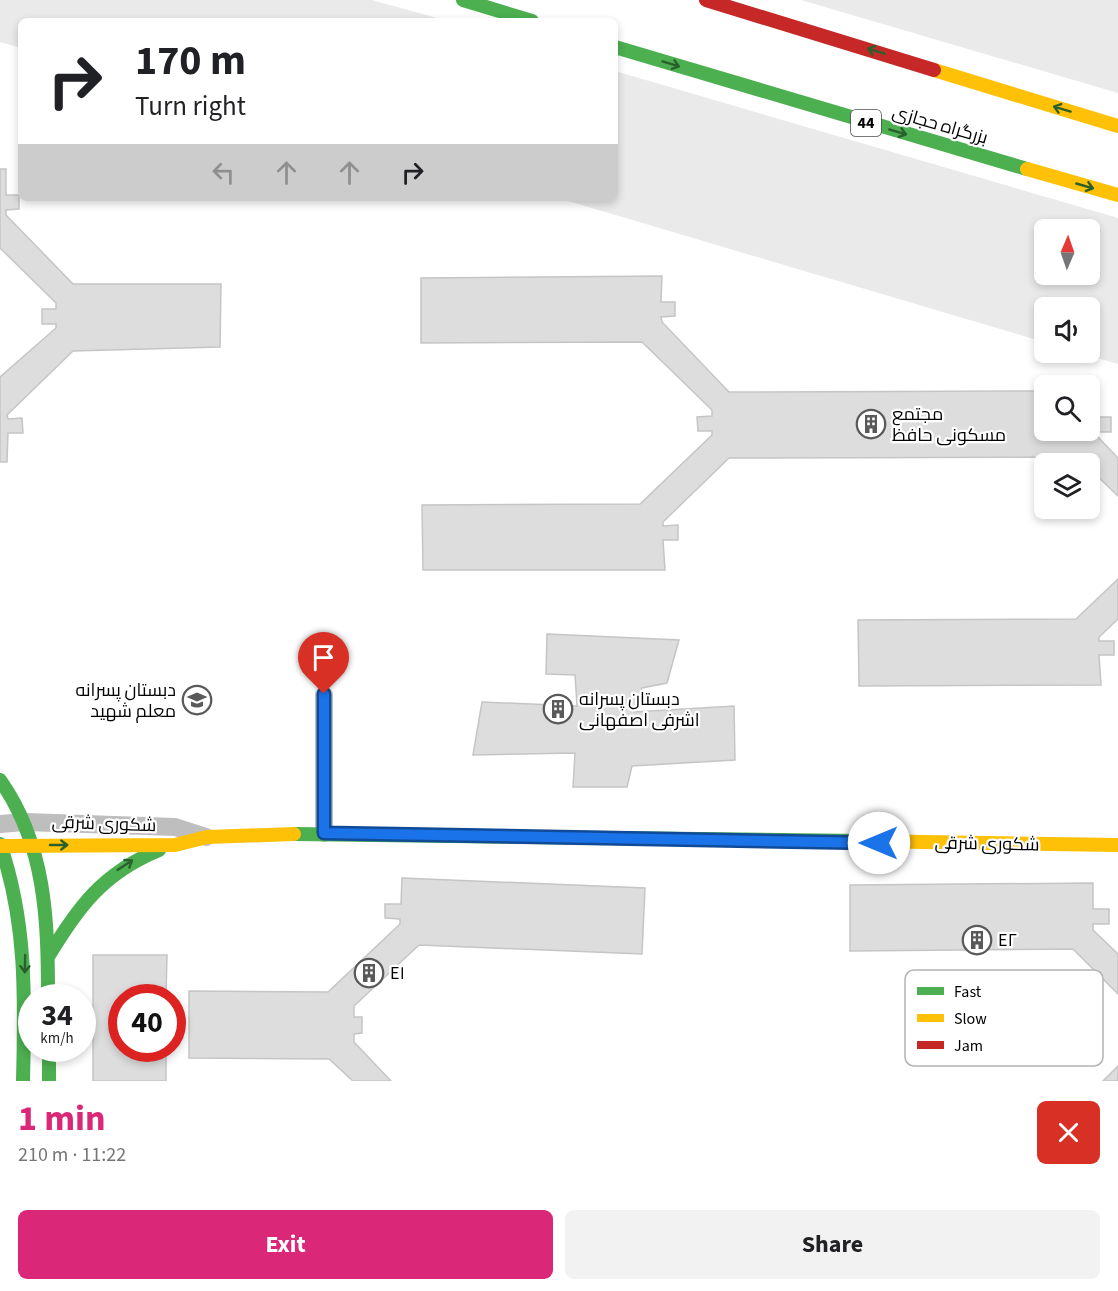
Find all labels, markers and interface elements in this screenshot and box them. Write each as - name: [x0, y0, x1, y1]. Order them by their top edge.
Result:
- text: 170 m: [135, 31, 246, 91]
- icon: right: [36, 42, 114, 120]
- one-way arrow: [867, 45, 886, 56]
- one-way arrow: [661, 59, 680, 70]
- text: Turn right: [135, 87, 246, 126]
- street label: بزرگراه حجازی: [889, 99, 991, 151]
- one-way arrow: [1053, 103, 1072, 114]
- road number: 44: [851, 110, 881, 136]
- one-way arrow: [888, 127, 907, 138]
- icon: left: [207, 156, 240, 189]
- icon: ahead: [270, 156, 303, 189]
- icon: ahead: [333, 156, 366, 189]
- icon: right: [396, 156, 429, 189]
- one-way arrow: [1075, 180, 1094, 192]
- north arrow: [1034, 219, 1100, 285]
- map controls: [1034, 219, 1100, 519]
- button: sound: [1034, 297, 1100, 363]
- button: search: [1034, 375, 1100, 441]
- place label: مجتمع مسکونی حافظ: [892, 402, 1006, 448]
- building icon: مجتمع مسکونی حافظ: [855, 408, 887, 440]
- button: layers: [1034, 453, 1100, 519]
- pin: [298, 632, 349, 694]
- icon: arrive: [307, 641, 340, 674]
- place label: دبستان پسرانه معلم شهید: [75, 678, 176, 724]
- school or university icon: دبستان پسرانه معلم شهید: [181, 684, 213, 716]
- place label: دبستان پسرانه اشرفی اصفهانی: [579, 687, 700, 733]
- building icon: دبستان پسرانه اشرفی اصفهانی: [542, 693, 574, 725]
- street label: شکوری شرقی: [51, 810, 157, 838]
- position arrow: [847, 811, 911, 875]
- street label: شکوری شرقی: [934, 831, 1040, 857]
- one-way arrow: [49, 839, 69, 851]
- one-way arrow: [117, 859, 133, 871]
- building icon: E۲: [961, 924, 993, 956]
- place label: E۲: [998, 928, 1017, 953]
- one-way arrow: [19, 953, 31, 973]
- building icon: E۱: [353, 957, 385, 989]
- place label: E۱: [390, 961, 405, 986]
- legend: [905, 970, 1103, 1066]
- text: Fast: [954, 981, 982, 1003]
- speed limit sign: 40: [108, 984, 186, 1062]
- text: 34: [41, 994, 73, 1037]
- text: Slow: [954, 1008, 987, 1030]
- text: km/h: [40, 1028, 74, 1049]
- text: Jam: [954, 1035, 983, 1057]
- text: 1 min: [18, 1093, 106, 1144]
- button: close: [1037, 1101, 1100, 1164]
- text: 210 m · 11:22: [18, 1141, 126, 1169]
- button: Exit: [18, 1210, 553, 1279]
- button: Share: [565, 1210, 1100, 1279]

